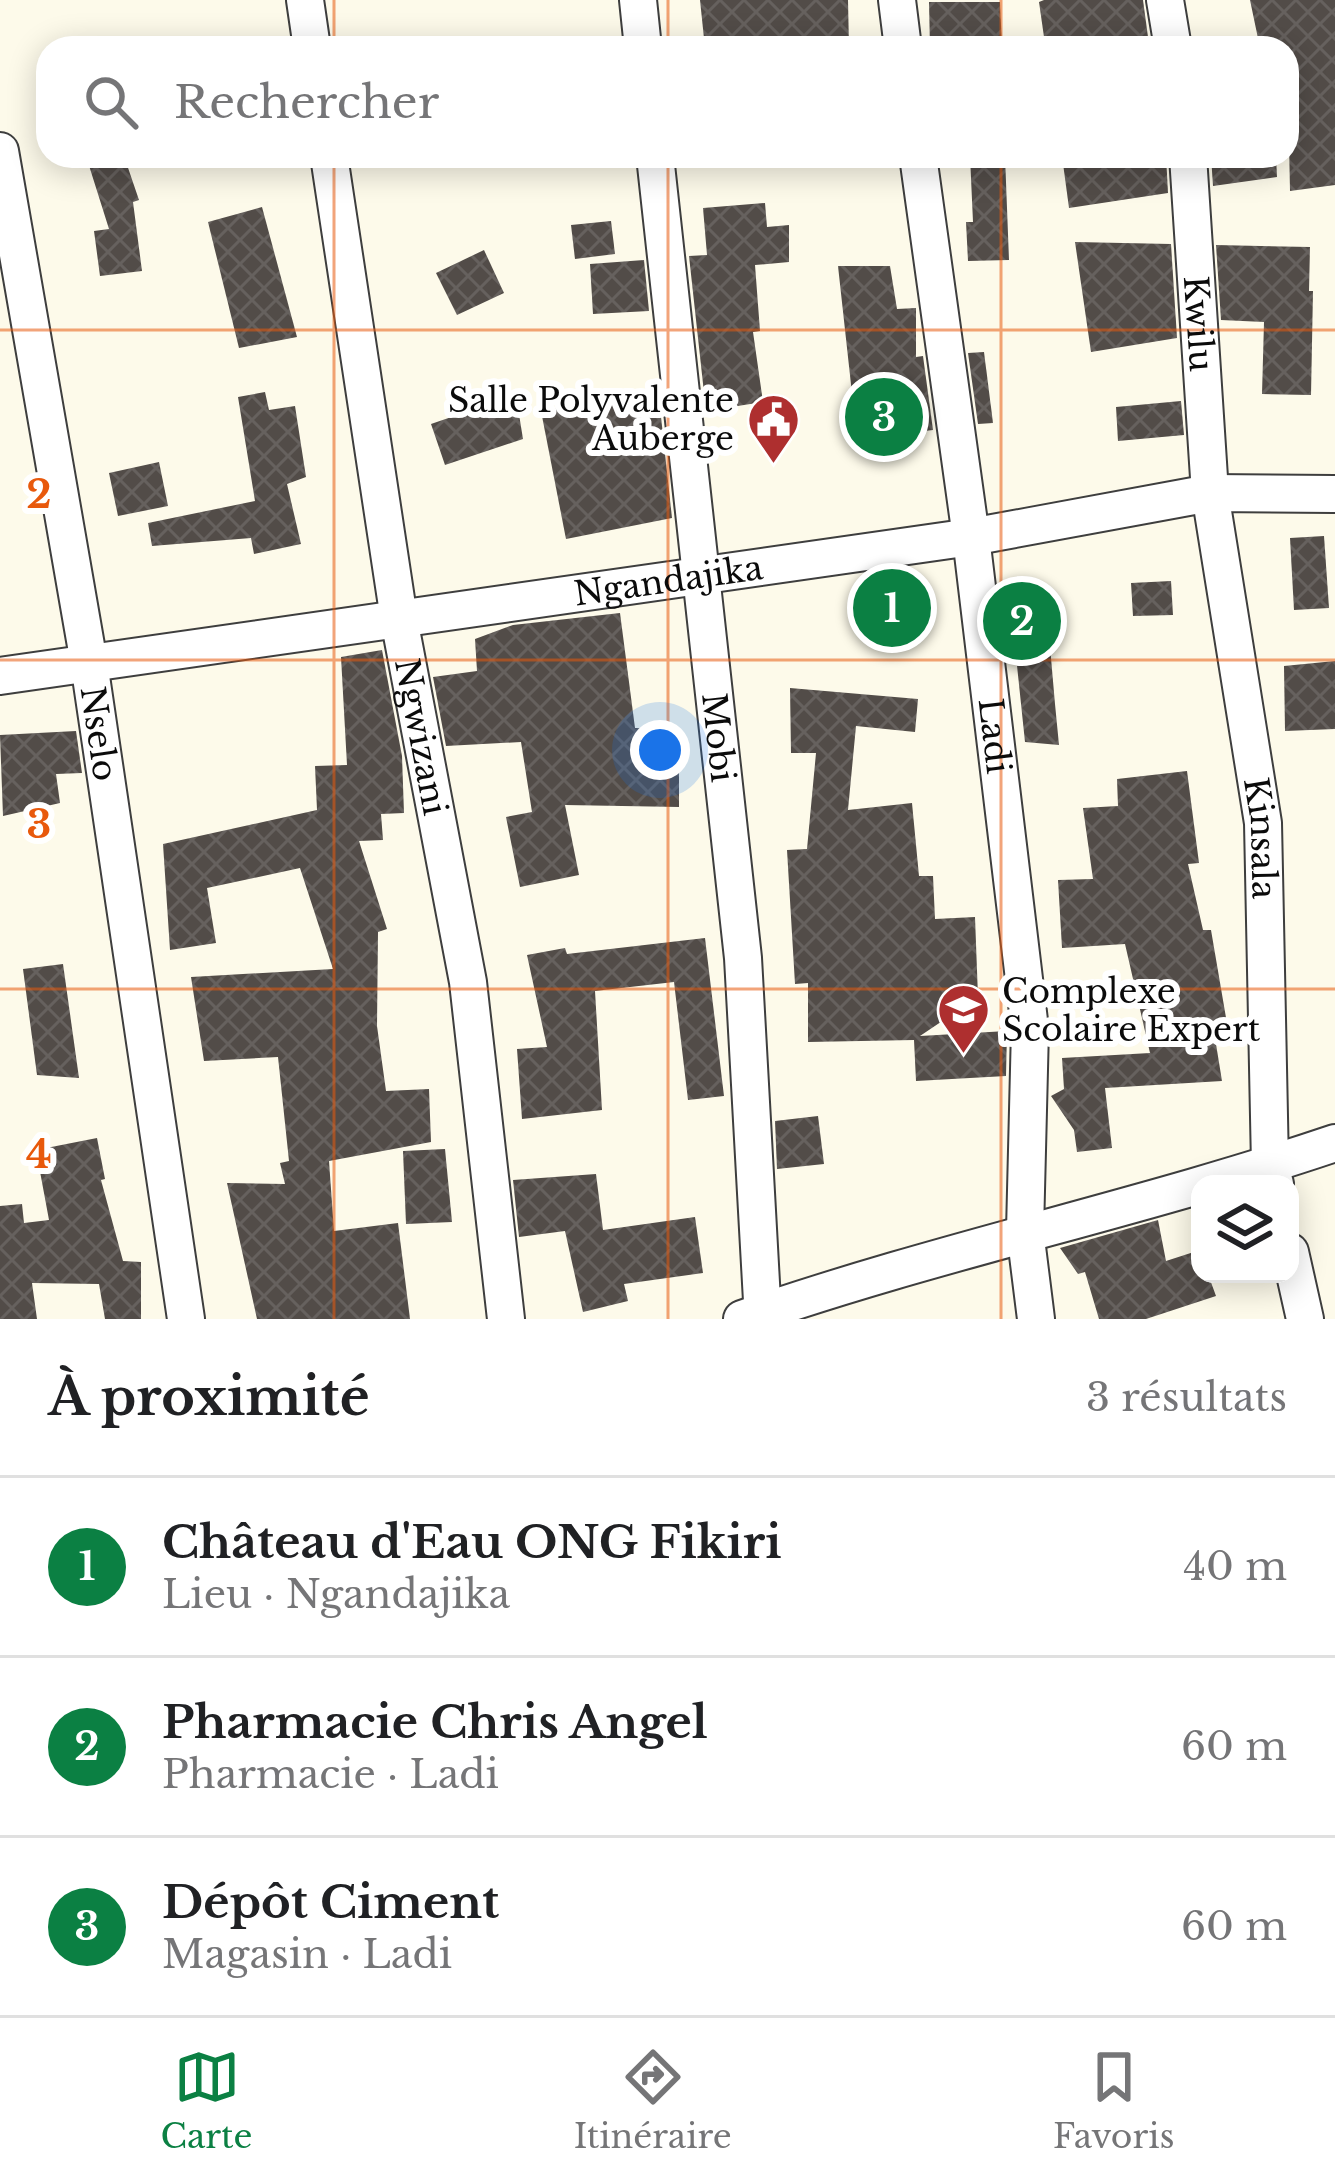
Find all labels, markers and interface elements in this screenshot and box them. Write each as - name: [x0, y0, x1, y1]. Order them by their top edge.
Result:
- search box: [36, 36, 1299, 168]
- icon: search: [78, 69, 144, 135]
- text: Rechercher: [174, 74, 439, 130]
- street label: Kwilu: [1175, 274, 1223, 373]
- pin: 3: [845, 372, 923, 462]
- place label: Salle Polyvalente Auberge: [448, 380, 734, 459]
- public building icon: Salle Polyvalente Auberge: [745, 391, 801, 465]
- text: 2: [26, 470, 52, 519]
- street label: Ngandajika: [571, 546, 766, 614]
- pin: 1: [853, 563, 931, 653]
- pin: 2: [983, 576, 1061, 666]
- street label: Ngwizani: [386, 655, 456, 818]
- street label: Nselo: [72, 684, 127, 784]
- street label: Mobi: [694, 691, 744, 784]
- street label: Ladi: [970, 696, 1020, 776]
- your location: [630, 720, 690, 780]
- street label: Kinsala: [1235, 774, 1285, 900]
- text: 3: [27, 800, 51, 849]
- place label: Complexe Scolaire Expert: [1002, 971, 1261, 1050]
- school or university icon: Complexe Scolaire Expert: [935, 982, 991, 1056]
- text: 4: [26, 1130, 52, 1179]
- map controls: [1191, 1175, 1299, 1283]
- button: layers: [1191, 1175, 1299, 1283]
- text: À proximité: [48, 1366, 370, 1429]
- text: 3 résultats: [1086, 1373, 1287, 1422]
- text: Château d'Eau ONG Fikiri: [162, 1514, 782, 1570]
- text: 1: [78, 1542, 96, 1591]
- text: 40 m: [1183, 1542, 1287, 1591]
- text: Lieu · Ngandajika: [162, 1570, 510, 1619]
- text: Pharmacie Chris Angel: [162, 1694, 708, 1750]
- text: 2: [74, 1722, 100, 1771]
- text: 60 m: [1181, 1722, 1287, 1771]
- text: Pharmacie · Ladi: [162, 1750, 499, 1799]
- text: Dépôt Ciment: [162, 1874, 499, 1930]
- text: 3: [75, 1902, 99, 1951]
- text: 60 m: [1181, 1902, 1287, 1951]
- text: Magasin · Ladi: [162, 1930, 452, 1979]
- tab: Carte: [161, 2044, 252, 2157]
- tab: Itinéraire: [574, 2044, 732, 2157]
- tab: Favoris: [1053, 2044, 1174, 2157]

